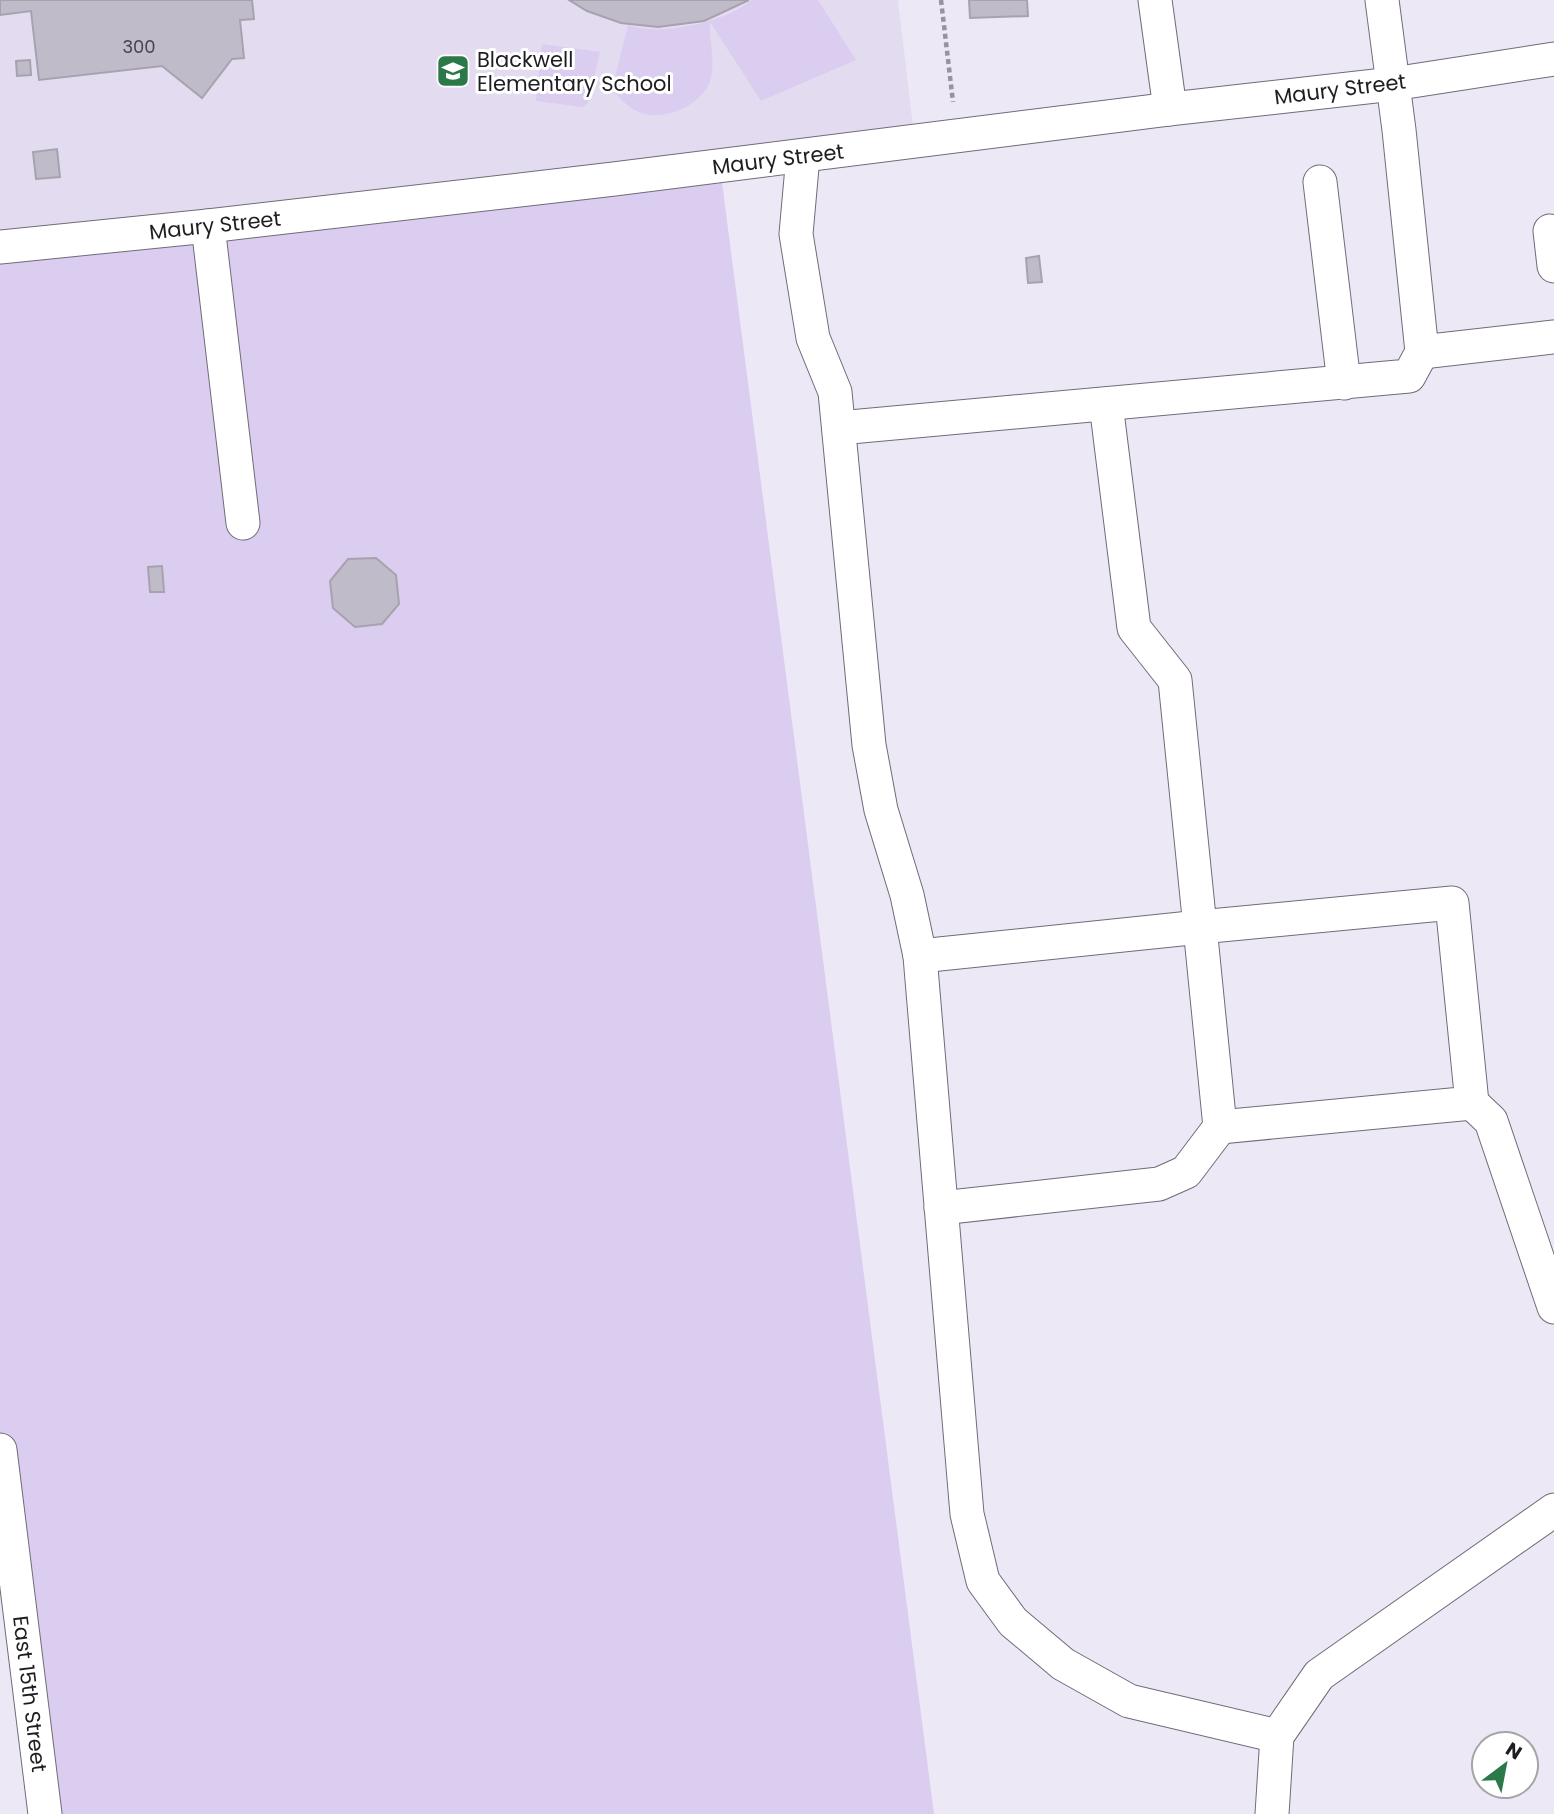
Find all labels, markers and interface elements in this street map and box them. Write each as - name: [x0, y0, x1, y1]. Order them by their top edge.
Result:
- house number: 300: [122, 34, 156, 59]
- place label: Blackwell Elementary School: [477, 45, 672, 98]
- school or university icon: Blackwell Elementary School: [434, 52, 472, 90]
- street label: Maury Street: [1272, 67, 1408, 111]
- street label: Maury Street: [710, 137, 846, 181]
- street label: Maury Street: [148, 204, 282, 246]
- street label: East 15th Street: [6, 1614, 54, 1774]
- north arrow: [1470, 1730, 1540, 1800]
- text: N: [1501, 1736, 1527, 1766]

